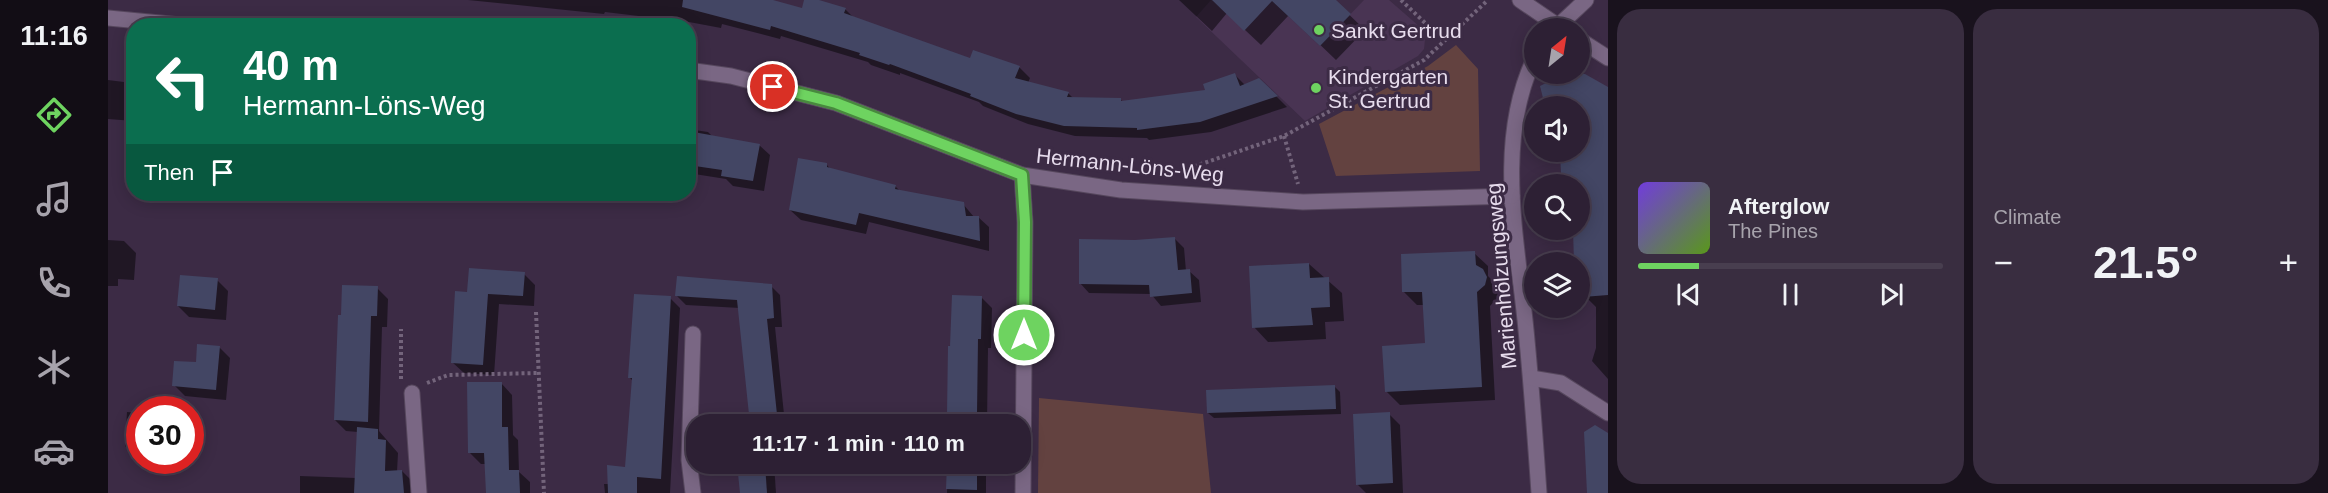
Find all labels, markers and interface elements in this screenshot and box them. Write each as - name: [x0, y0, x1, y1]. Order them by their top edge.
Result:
- north arrow: [1524, 18, 1590, 84]
- map controls: [1524, 18, 1590, 318]
- place label: Sankt Gertrud: [1331, 19, 1462, 42]
- text: 11:16: [20, 21, 88, 51]
- marker: Sankt Gertrud: [1312, 23, 1326, 37]
- icon: left: [144, 42, 222, 120]
- text: 40 m: [243, 42, 339, 89]
- pin: [747, 61, 798, 112]
- place label: Kindergarten St. Gertrud: [1328, 65, 1448, 112]
- icon: arrive: [756, 70, 789, 103]
- marker: Kindergarten St. Gertrud: [1309, 81, 1323, 95]
- text: Hermann-Löns-Weg: [243, 91, 486, 121]
- icon: directions: [33, 94, 75, 136]
- button: sound: [1524, 96, 1590, 162]
- street label: Hermann-Löns-Weg: [1035, 144, 1225, 186]
- icon: arrive: [206, 156, 239, 189]
- text: Then: [144, 160, 194, 185]
- button: search: [1524, 174, 1590, 240]
- icon: music: [33, 178, 75, 220]
- street label: Marienhölzungsweg: [1481, 182, 1521, 370]
- text: Afterglow: [1728, 194, 1829, 219]
- text: Climate: [1994, 206, 2061, 228]
- text: The Pines: [1728, 220, 1818, 242]
- text: 21.5°: [2093, 237, 2199, 288]
- text: −: [1994, 244, 2013, 281]
- text: +: [2279, 244, 2298, 281]
- button: layers: [1524, 252, 1590, 318]
- icon: phone: [33, 262, 75, 304]
- icon: previous: [1672, 278, 1705, 311]
- icon: pause: [1774, 278, 1807, 311]
- icon: next: [1875, 278, 1908, 311]
- position arrow: [992, 303, 1056, 367]
- icon: climate: [33, 346, 75, 388]
- speed limit sign: 30: [126, 396, 204, 474]
- icon: car: [33, 430, 75, 472]
- text: 11:17 · 1 min · 110 m: [752, 431, 965, 456]

